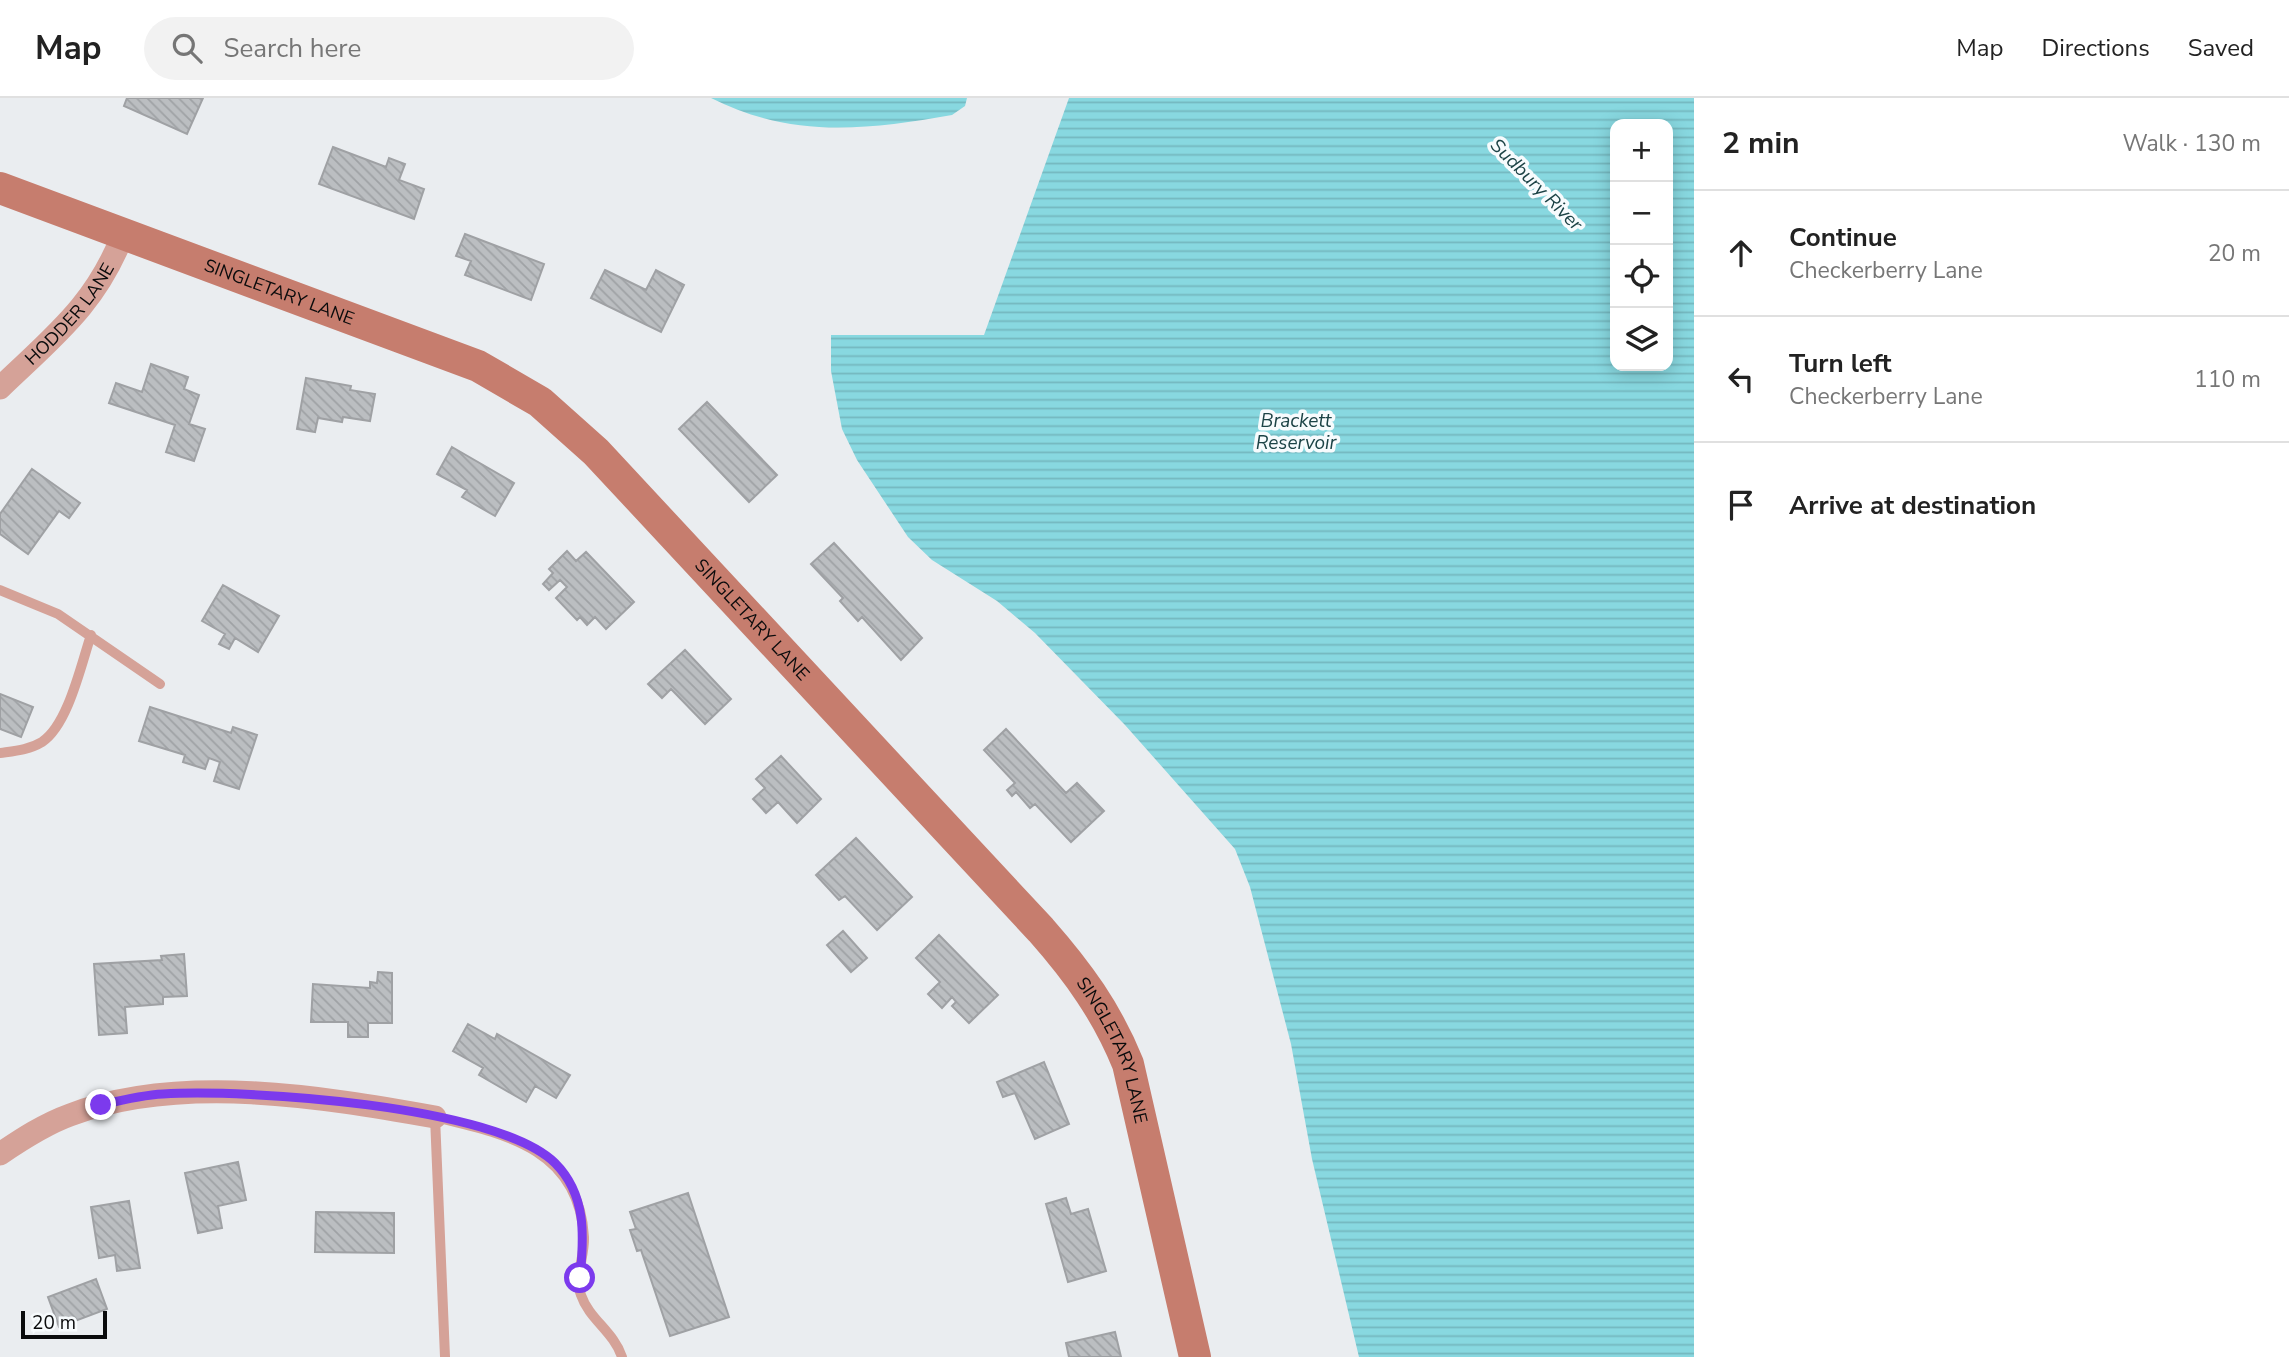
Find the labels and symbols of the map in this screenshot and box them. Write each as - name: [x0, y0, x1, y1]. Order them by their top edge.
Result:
- water label: Sudbury River: [1484, 133, 1589, 237]
- street label: SINGLETARY LANE: [201, 253, 358, 331]
- street label: HODDER LANE: [20, 259, 120, 370]
- water label: Brackett Reservoir: [1256, 408, 1338, 456]
- street label: SINGLETARY LANE: [689, 554, 815, 686]
- street label: SINGLETARY LANE: [1071, 972, 1153, 1126]
- route end: [85, 1089, 116, 1120]
- route start: [564, 1262, 595, 1293]
- scale bar: [21, 1308, 107, 1340]

